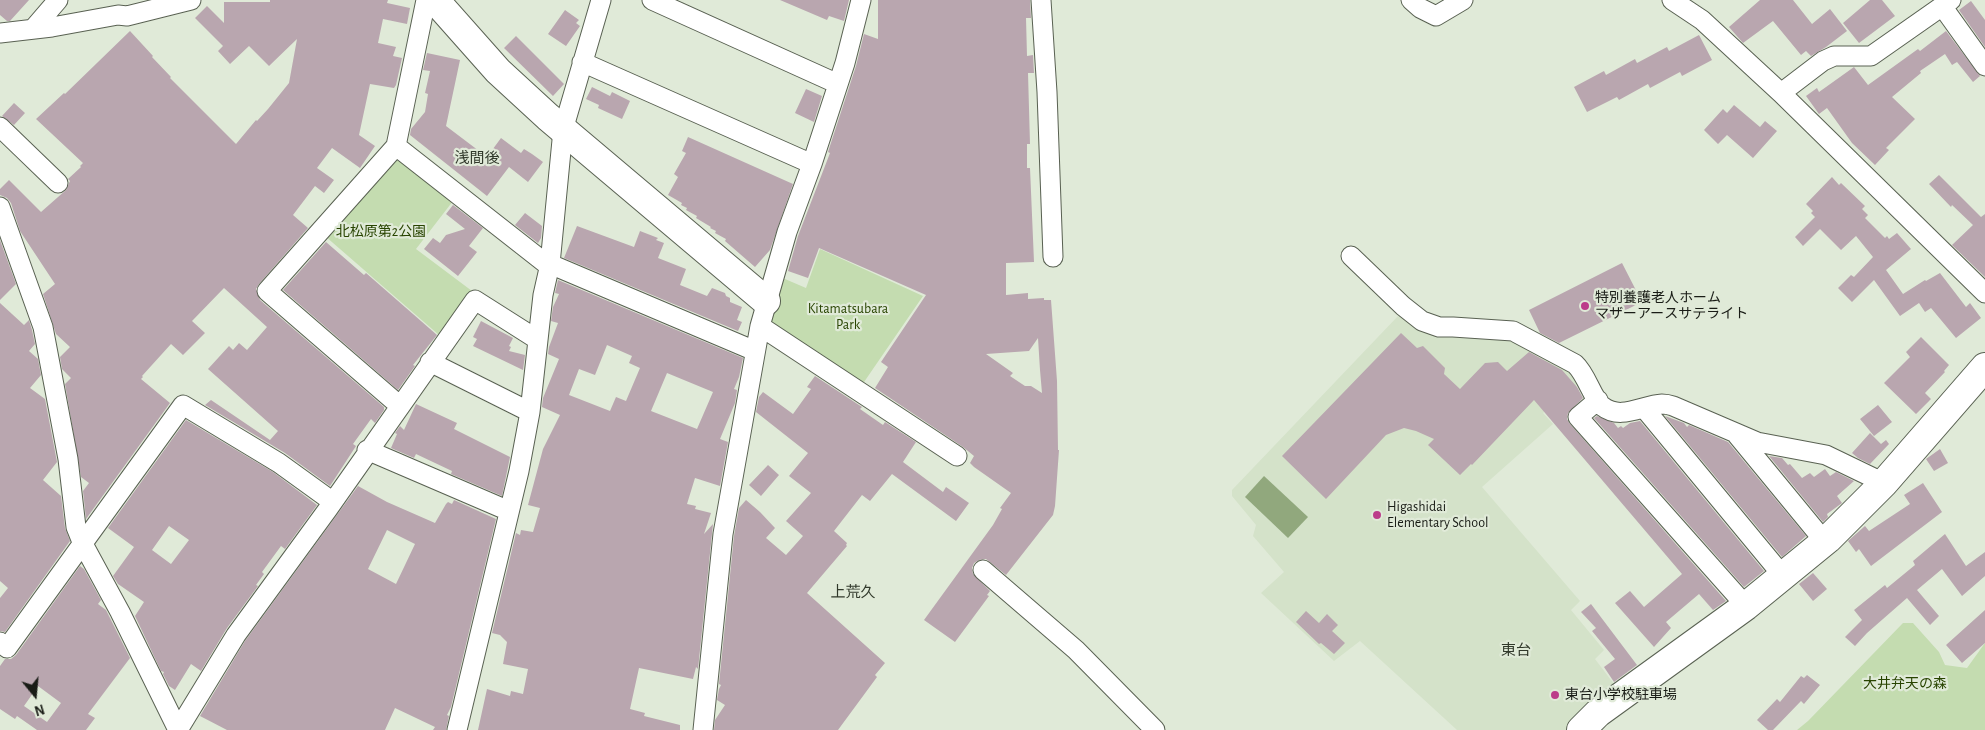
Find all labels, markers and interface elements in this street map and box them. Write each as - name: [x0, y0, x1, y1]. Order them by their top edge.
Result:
- district label: 浅間後: [455, 149, 499, 167]
- park label: 北松原第2公園: [336, 224, 426, 240]
- place label: 特別養護老人ホーム マザーアースサテライト: [1595, 290, 1748, 322]
- marker: 特別養護老人ホーム マザーアースサテライト: [1579, 300, 1591, 312]
- park label: Kitamatsubara Park: [808, 301, 888, 334]
- place label: Higashidai Elementary School: [1387, 499, 1488, 532]
- marker: Higashidai Elementary School: [1371, 509, 1383, 521]
- district label: 上荒久: [831, 583, 875, 601]
- district label: 東台: [1501, 641, 1531, 659]
- north arrow: [10, 670, 60, 720]
- park label: 大井弁天の森: [1863, 676, 1947, 692]
- place label: 東台小学校駐車場: [1565, 687, 1677, 703]
- marker: 東台小学校駐車場: [1549, 689, 1561, 701]
- text: N: [33, 701, 46, 717]

